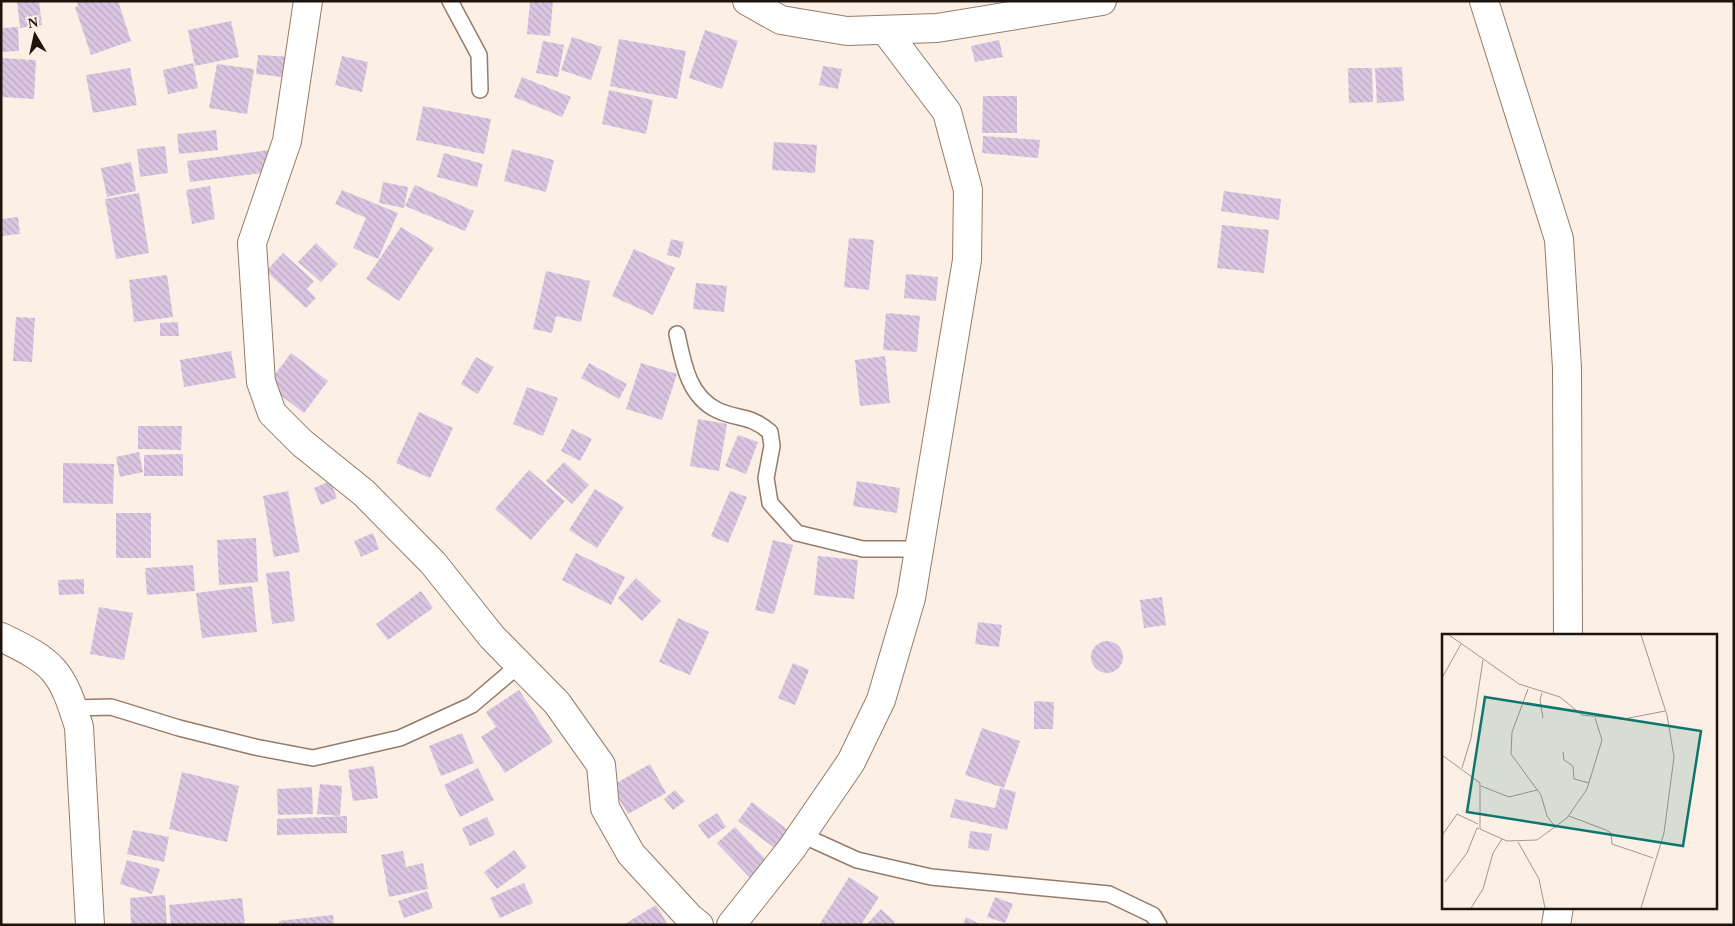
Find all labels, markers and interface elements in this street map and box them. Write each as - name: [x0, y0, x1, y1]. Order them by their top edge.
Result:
- north arrow: [10, 10, 60, 60]
- text: N: [27, 14, 39, 31]
- inset map: [1442, 634, 1718, 908]

